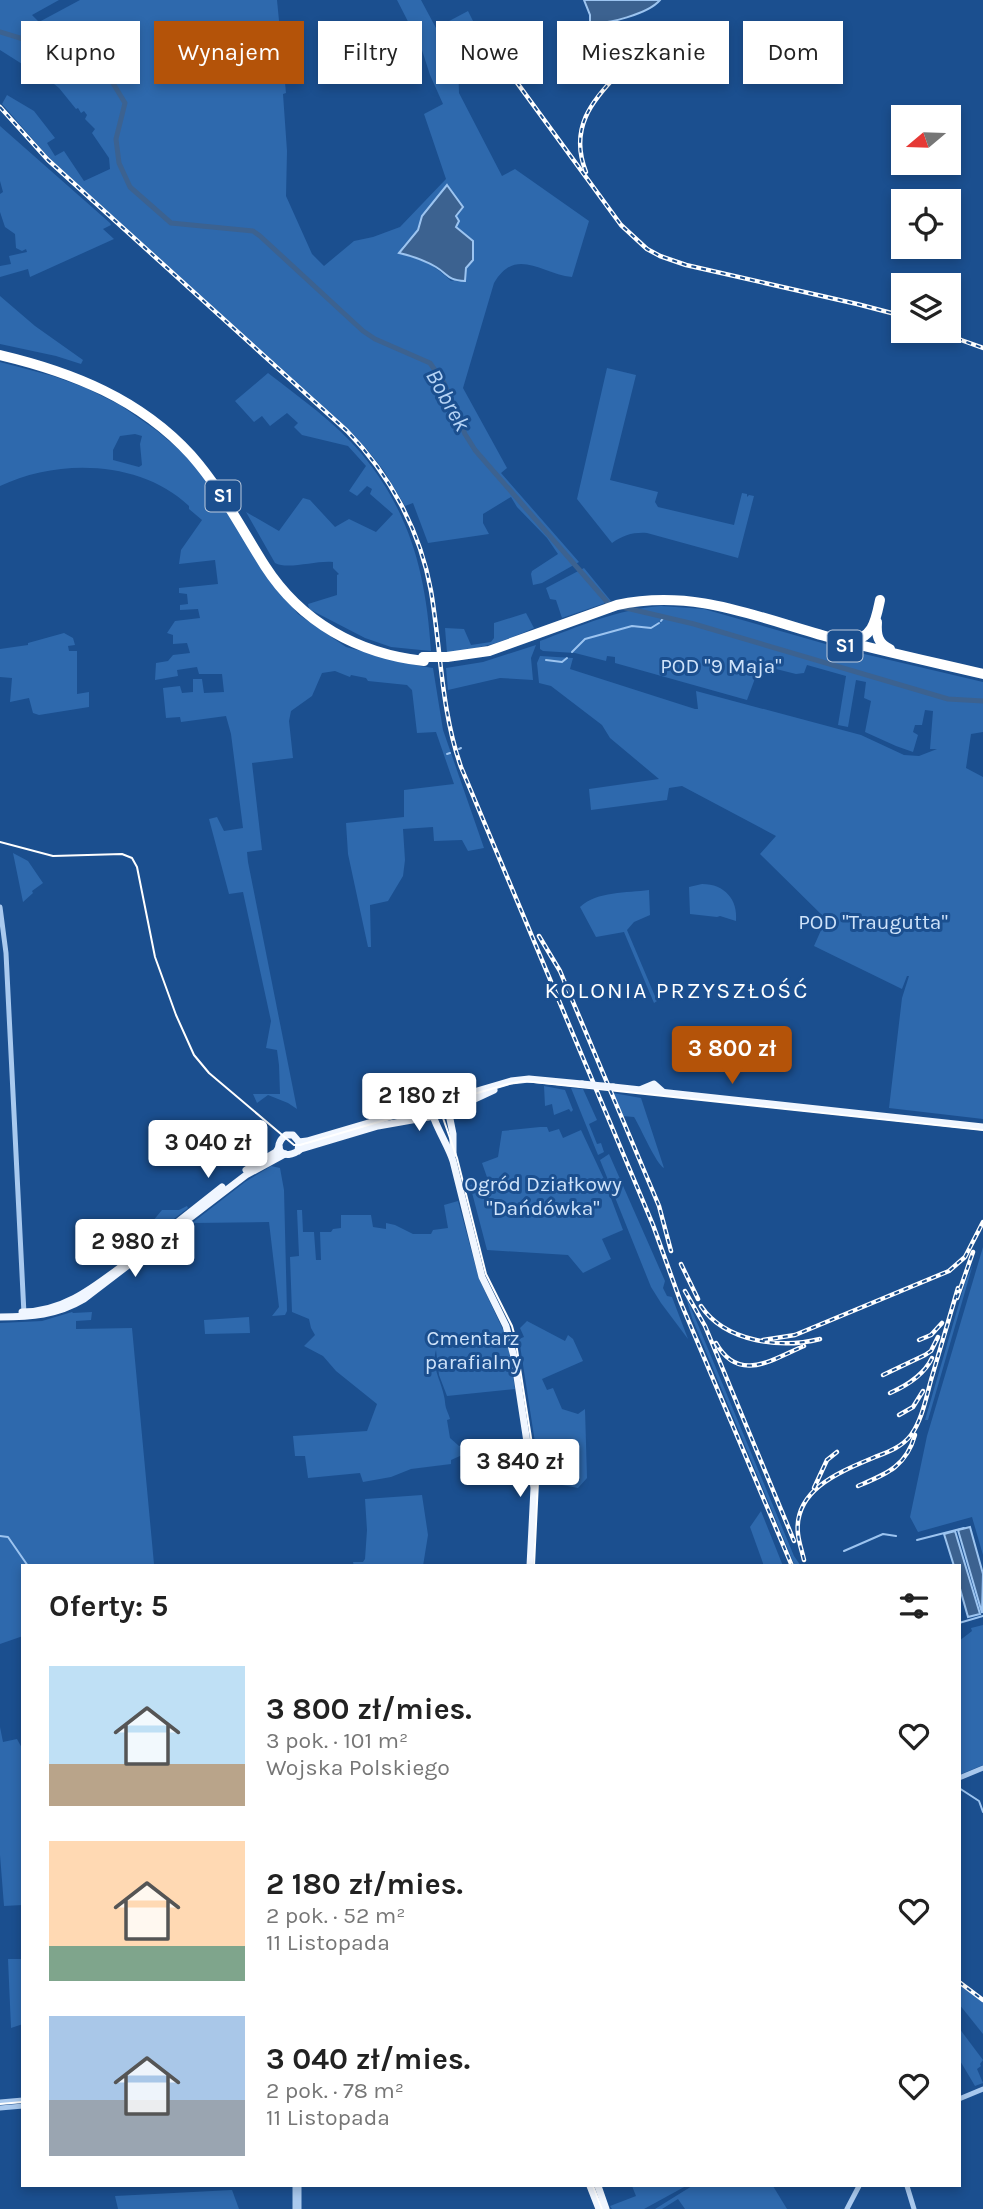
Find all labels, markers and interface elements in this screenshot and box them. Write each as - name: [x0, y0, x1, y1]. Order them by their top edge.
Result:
- chip: Kupno: [21, 21, 140, 84]
- chip: Wynajem: [154, 21, 304, 84]
- chip: Filtry: [318, 21, 422, 84]
- chip: Nowe: [436, 21, 543, 84]
- chip: Mieszkanie: [557, 21, 729, 84]
- chip: Dom: [743, 21, 843, 84]
- north arrow: [891, 105, 961, 175]
- map controls: [891, 105, 961, 343]
- button: locate: [891, 189, 961, 259]
- button: layers: [891, 273, 961, 343]
- water label: Bobrek: [420, 364, 476, 436]
- road number: S1: [206, 481, 241, 512]
- road number: S1: [828, 631, 862, 662]
- park label: POD "9 Maja": [660, 654, 782, 678]
- park label: POD "Traugutta": [798, 910, 948, 934]
- district label: KOLONIA PRZYSZŁOŚĆ: [545, 977, 809, 1004]
- pin: 3 800 zł: [660, 1026, 804, 1086]
- text: 3 800 zł: [688, 1035, 776, 1062]
- pin: 2 180 zł: [347, 1074, 491, 1133]
- text: 2 180 zł: [378, 1082, 460, 1109]
- pin: 3 040 zł: [136, 1120, 280, 1180]
- text: 3 040 zł: [164, 1129, 252, 1156]
- park label: Ogród Działkowy "Dańdówka": [464, 1172, 622, 1220]
- pin: 2 980 zł: [63, 1220, 207, 1279]
- text: 2 980 zł: [91, 1228, 179, 1255]
- park label: Cmentarz parafialny: [425, 1326, 521, 1374]
- pin: 3 840 zł: [448, 1440, 592, 1499]
- text: 3 840 zł: [476, 1448, 564, 1475]
- icon: filters: [895, 1587, 933, 1625]
- text: Oferty: 5: [49, 1588, 168, 1624]
- text: 3 800 zł/mies.: [266, 1691, 472, 1727]
- icon: home: [105, 1694, 189, 1778]
- icon: heart: [895, 1717, 933, 1755]
- text: 3 pok. · 101 m²: [266, 1727, 408, 1754]
- text: Wojska Polskiego: [266, 1754, 450, 1781]
- text: 2 180 zł/mies.: [266, 1866, 463, 1902]
- icon: home: [105, 1869, 189, 1953]
- icon: heart: [895, 1892, 933, 1930]
- text: 2 pok. · 52 m²: [266, 1902, 405, 1929]
- text: 11 Listopada: [266, 1929, 390, 1956]
- text: 3 040 zł/mies.: [266, 2041, 470, 2077]
- icon: home: [105, 2044, 189, 2128]
- icon: heart: [895, 2067, 933, 2105]
- text: 2 pok. · 78 m²: [266, 2077, 404, 2104]
- text: 11 Listopada: [266, 2104, 390, 2131]

